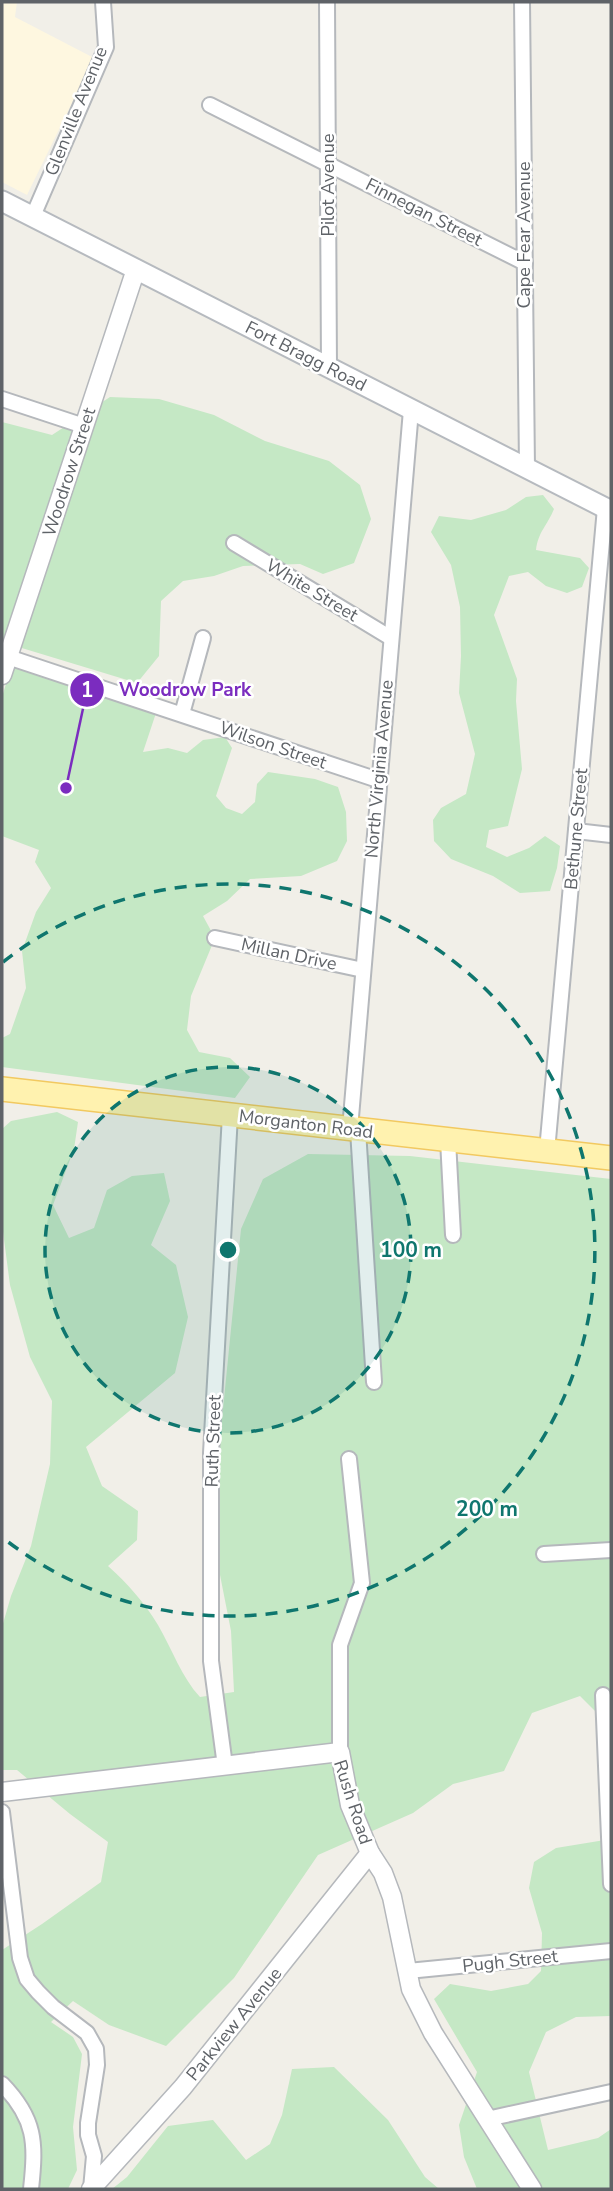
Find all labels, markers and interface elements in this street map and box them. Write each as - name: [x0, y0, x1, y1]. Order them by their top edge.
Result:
- street label: Glenville Avenue: [39, 43, 113, 179]
- street label: Pilot Avenue: [316, 134, 340, 236]
- street label: Cape Fear Avenue: [512, 161, 536, 309]
- street label: Finnegan Street: [361, 172, 487, 252]
- street label: Fort Bragg Road: [241, 315, 371, 397]
- street label: Woodrow Street: [37, 404, 101, 540]
- street label: White Street: [261, 553, 363, 627]
- callout: Woodrow Park: [70, 670, 265, 710]
- text: 1: [81, 676, 93, 704]
- text: Woodrow Park: [119, 677, 252, 703]
- street label: North Virginia Avenue: [359, 679, 399, 859]
- street label: Wilson Street: [216, 715, 330, 775]
- street label: Bethune Street: [559, 767, 593, 891]
- street label: Millan Drive: [239, 932, 339, 976]
- street label: Morganton Road: [238, 1104, 374, 1144]
- text: 100 m: [380, 1236, 442, 1264]
- centre of rings: [216, 1238, 240, 1262]
- street label: Ruth Street: [199, 1394, 227, 1488]
- text: 200 m: [456, 1495, 518, 1523]
- street label: Rush Road: [328, 1757, 378, 1847]
- street label: Pugh Street: [461, 1944, 560, 1978]
- street label: Parkview Avenue: [181, 1962, 287, 2086]

